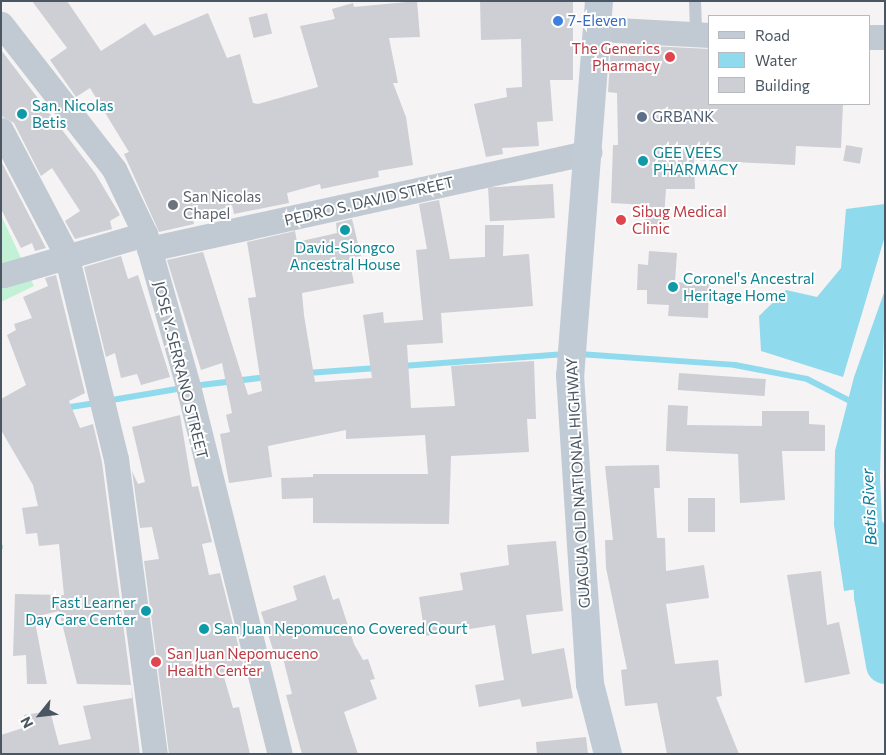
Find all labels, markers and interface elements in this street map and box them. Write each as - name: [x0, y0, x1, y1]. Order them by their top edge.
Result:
- place label: 7-Eleven: [568, 12, 627, 30]
- marker: 7-Eleven: [552, 15, 564, 27]
- legend: [708, 15, 871, 105]
- text: Road: [755, 26, 790, 44]
- place label: The Generics Pharmacy: [572, 39, 660, 74]
- marker: The Generics Pharmacy: [664, 51, 676, 63]
- text: Water: [755, 51, 797, 69]
- text: Building: [755, 76, 810, 94]
- place label: San. Nicolas Betis: [32, 96, 114, 131]
- marker: San. Nicolas Betis: [16, 108, 28, 120]
- place label: GRBANK: [652, 108, 714, 126]
- marker: GRBANK: [636, 111, 648, 123]
- place label: GEE VEES PHARMACY: [653, 143, 738, 178]
- marker: GEE VEES PHARMACY: [637, 155, 649, 167]
- street label: PEDRO S. DAVID STREET: [282, 173, 456, 229]
- place label: San Nicolas Chapel: [183, 187, 261, 222]
- marker: San Nicolas Chapel: [167, 199, 179, 211]
- place label: Sibug Medical Clinic: [632, 202, 727, 237]
- marker: Sibug Medical Clinic: [614, 213, 628, 227]
- marker: David-Siongco Ancestral House: [339, 224, 351, 236]
- place label: David-Siongco Ancestral House: [290, 238, 400, 273]
- place label: Coronel's Ancestral Heritage Home: [683, 269, 815, 304]
- street label: JOSE Y. SERRANO STREET: [150, 279, 212, 461]
- marker: Coronel's Ancestral Heritage Home: [667, 281, 679, 293]
- street label: GUAGUA OLD NATIONAL HIGHWAY: [562, 357, 594, 609]
- water label: Betis River: [857, 468, 881, 546]
- place label: Fast Learner Day Care Center: [25, 593, 136, 628]
- marker: Fast Learner Day Care Center: [140, 605, 152, 617]
- place label: San Juan Nepomuceno Covered Court: [214, 620, 468, 638]
- marker: San Juan Nepomuceno Covered Court: [198, 623, 210, 635]
- place label: San Juan Nepomuceno Health Center: [167, 644, 319, 679]
- marker: San Juan Nepomuceno Health Center: [149, 655, 163, 669]
- north arrow: [15, 690, 65, 740]
- text: N: [16, 714, 36, 731]

